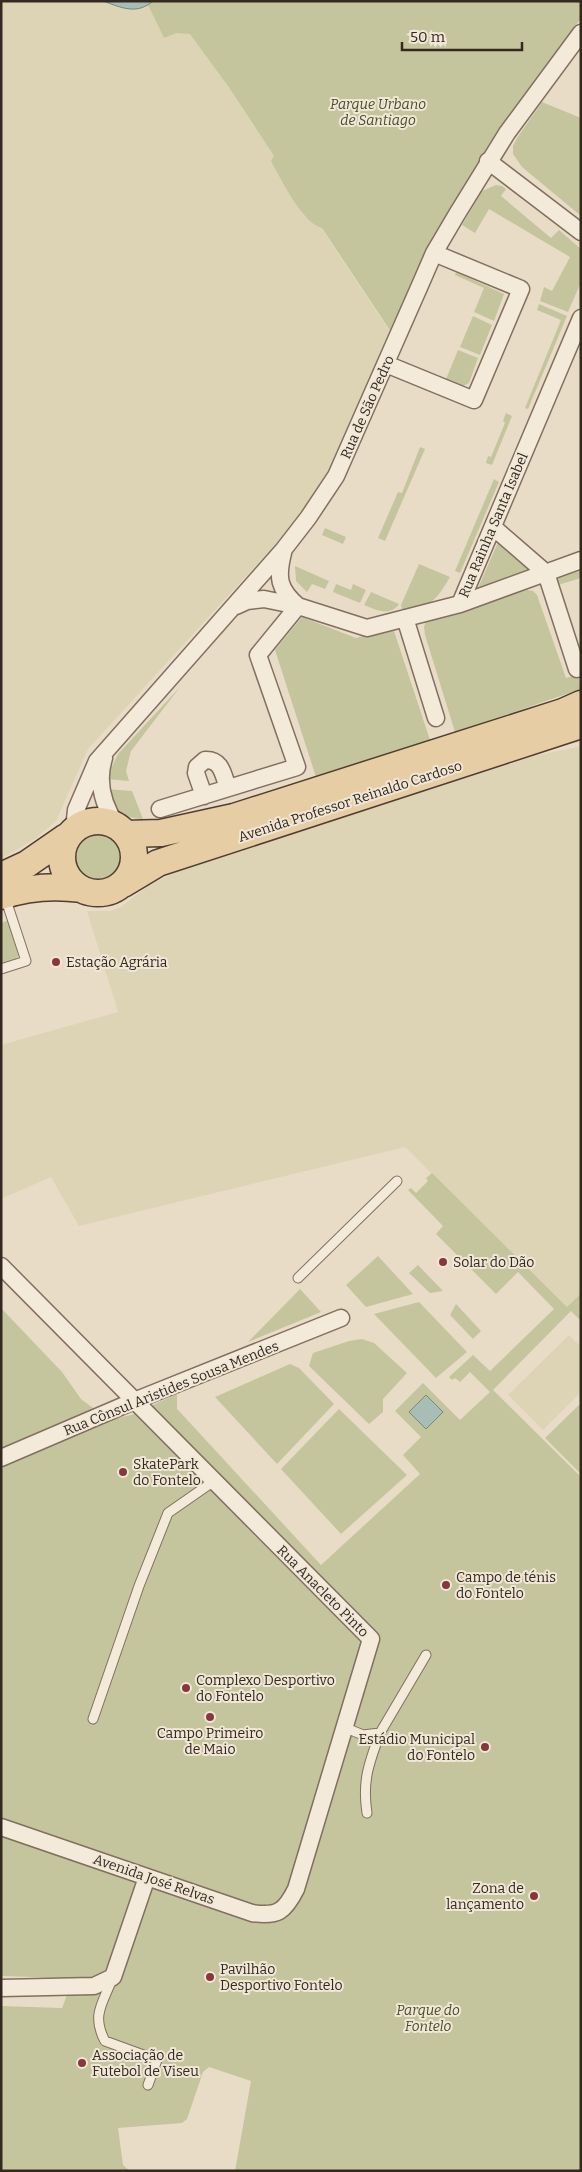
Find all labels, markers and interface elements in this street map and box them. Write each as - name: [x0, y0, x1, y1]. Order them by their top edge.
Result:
- scale bar: [402, 20, 522, 52]
- text: 50 m: [410, 28, 446, 46]
- park label: Parque Urbano de Santiago: [330, 96, 426, 129]
- street label: Rua de São Pedro: [337, 353, 398, 462]
- street label: Rua Rainha Santa Isabel: [455, 450, 532, 600]
- street label: Avenida Professor Reinaldo Cardoso: [236, 757, 464, 846]
- place label: Estação Agrária: [66, 954, 168, 971]
- marker: Estação Agrária: [50, 956, 62, 968]
- place label: Solar do Dão: [453, 1254, 534, 1271]
- marker: Solar do Dão: [437, 1256, 449, 1268]
- street label: Rua Cônsul Aristides Sousa Mendes: [61, 1337, 281, 1440]
- place label: SkatePark do Fontelo: [133, 1456, 201, 1489]
- marker: SkatePark do Fontelo: [117, 1466, 129, 1478]
- street label: Rua Anacleto Pinto: [273, 1542, 372, 1641]
- place label: Campo de ténis do Fontelo: [456, 1569, 556, 1602]
- marker: Campo de ténis do Fontelo: [440, 1579, 452, 1591]
- place label: Complexo Desportivo do Fontelo: [196, 1672, 335, 1705]
- marker: Complexo Desportivo do Fontelo: [180, 1682, 192, 1694]
- marker: Campo Primeiro de Maio: [204, 1711, 216, 1723]
- place label: Campo Primeiro de Maio: [157, 1725, 263, 1758]
- place label: Estádio Municipal do Fontelo: [359, 1731, 475, 1764]
- marker: Estádio Municipal do Fontelo: [479, 1741, 491, 1753]
- street label: Avenida José Relvas: [91, 1851, 217, 1908]
- place label: Zona de lançamento: [446, 1880, 524, 1913]
- marker: Zona de lançamento: [528, 1890, 540, 1902]
- place label: Pavilhão Desportivo Fontelo: [220, 1961, 343, 1994]
- marker: Pavilhão Desportivo Fontelo: [204, 1971, 216, 1983]
- park label: Parque do Fontelo: [396, 2002, 460, 2035]
- place label: Associação de Futebol de Viseu: [92, 2047, 199, 2080]
- marker: Associação de Futebol de Viseu: [76, 2057, 88, 2069]

